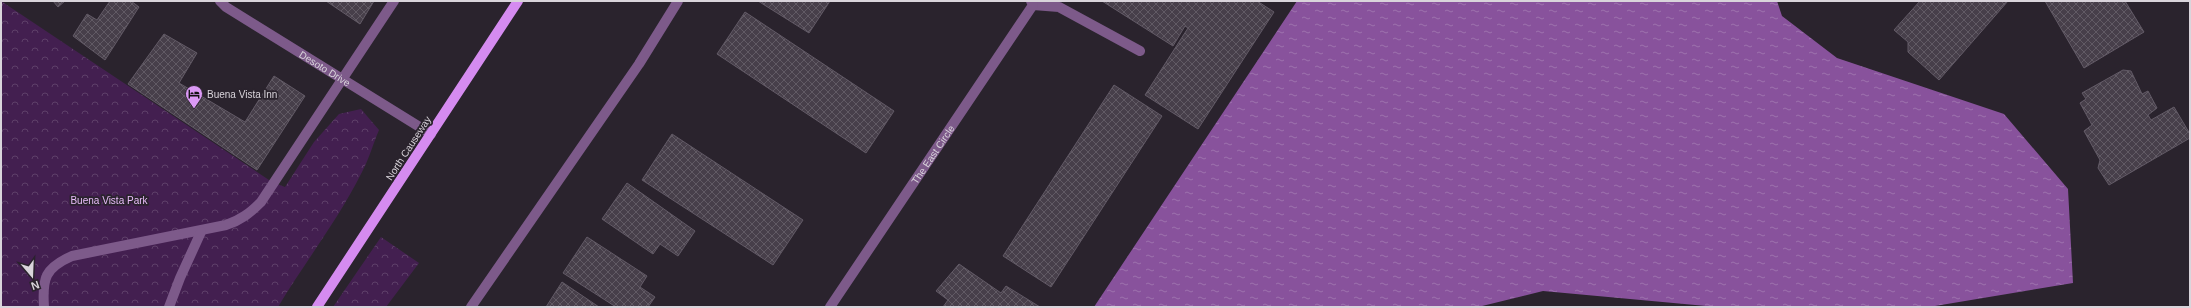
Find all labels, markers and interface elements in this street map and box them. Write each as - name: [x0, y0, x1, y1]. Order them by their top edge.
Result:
- street label: Desoto Drive: [297, 49, 353, 89]
- hotel icon: Buena Vista Inn: [184, 84, 204, 109]
- place label: Buena Vista Inn: [207, 89, 277, 100]
- street label: North Causeway: [384, 114, 433, 182]
- street label: The East Circle: [909, 123, 957, 186]
- park label: Buena Vista Park: [70, 195, 149, 206]
- north arrow: [12, 256, 52, 296]
- text: N: [29, 278, 41, 292]

